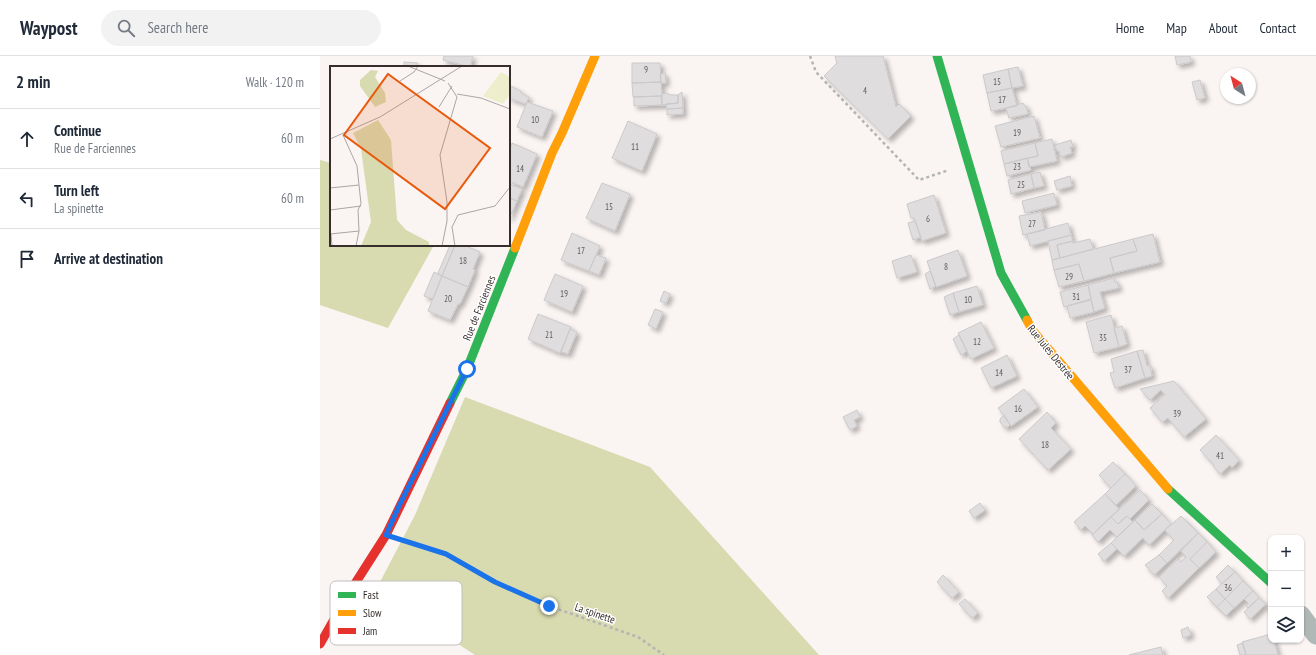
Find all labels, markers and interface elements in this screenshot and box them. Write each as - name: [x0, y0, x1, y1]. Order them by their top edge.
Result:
- search box: [101, 10, 381, 46]
- text: Waypost: [20, 16, 77, 40]
- icon: search: [115, 17, 137, 39]
- text: Search here: [147, 18, 208, 37]
- text: Home: [1116, 19, 1144, 37]
- text: Map: [1166, 19, 1187, 37]
- text: About: [1209, 19, 1238, 37]
- text: Contact: [1260, 19, 1296, 37]
- house number: 9: [644, 64, 648, 75]
- inset map: [330, 66, 510, 246]
- north arrow: [1220, 68, 1256, 104]
- text: 2 min: [16, 71, 50, 93]
- text: Walk · 120 m: [246, 74, 304, 91]
- house number: 15: [993, 76, 1001, 87]
- house number: 4: [863, 85, 867, 96]
- house number: 17: [998, 94, 1006, 105]
- house number: 10: [531, 114, 539, 125]
- text: Continue: [54, 121, 101, 140]
- house number: 19: [1013, 127, 1021, 138]
- icon: ahead: [16, 128, 38, 150]
- text: 60 m: [281, 130, 304, 147]
- text: Rue de Farciennes: [54, 140, 136, 157]
- house number: 11: [631, 141, 639, 152]
- house number: 23: [1013, 161, 1021, 172]
- house number: 14: [516, 163, 524, 174]
- house number: 25: [1017, 179, 1025, 190]
- text: Turn left: [54, 181, 99, 200]
- icon: left: [16, 188, 38, 210]
- text: 60 m: [281, 190, 304, 207]
- text: La spinette: [54, 200, 104, 217]
- house number: 15: [605, 201, 613, 212]
- house number: 6: [926, 213, 930, 224]
- house number: 27: [1028, 218, 1036, 229]
- house number: 17: [577, 245, 585, 256]
- icon: arrive: [16, 248, 38, 270]
- text: Arrive at destination: [54, 249, 163, 268]
- house number: 18: [459, 255, 467, 266]
- house number: 8: [944, 261, 948, 272]
- house number: 29: [1065, 271, 1073, 282]
- street label: Rue de Farciennes: [460, 273, 499, 343]
- house number: 19: [560, 288, 568, 299]
- house number: 31: [1072, 291, 1080, 302]
- house number: 20: [444, 293, 452, 304]
- house number: 10: [964, 294, 972, 305]
- street label: Rue Jules Destrée: [1025, 322, 1078, 383]
- house number: 21: [545, 329, 553, 340]
- house number: 35: [1099, 332, 1107, 343]
- house number: 12: [973, 336, 981, 347]
- route start: [458, 360, 476, 378]
- house number: 37: [1124, 364, 1132, 375]
- house number: 14: [995, 367, 1003, 378]
- house number: 16: [1014, 403, 1022, 414]
- house number: 39: [1173, 408, 1181, 419]
- house number: 18: [1041, 439, 1049, 450]
- house number: 41: [1216, 450, 1224, 461]
- map controls: [1268, 535, 1304, 643]
- button: +: [1268, 535, 1304, 571]
- button: −: [1268, 571, 1304, 607]
- legend: [330, 581, 462, 645]
- house number: 36: [1224, 582, 1232, 593]
- text: Fast: [363, 588, 379, 602]
- route end: [540, 597, 558, 615]
- street label: La spinette: [573, 600, 618, 627]
- text: Slow: [363, 606, 382, 620]
- button: layers: [1268, 607, 1304, 643]
- text: Jam: [362, 624, 377, 638]

